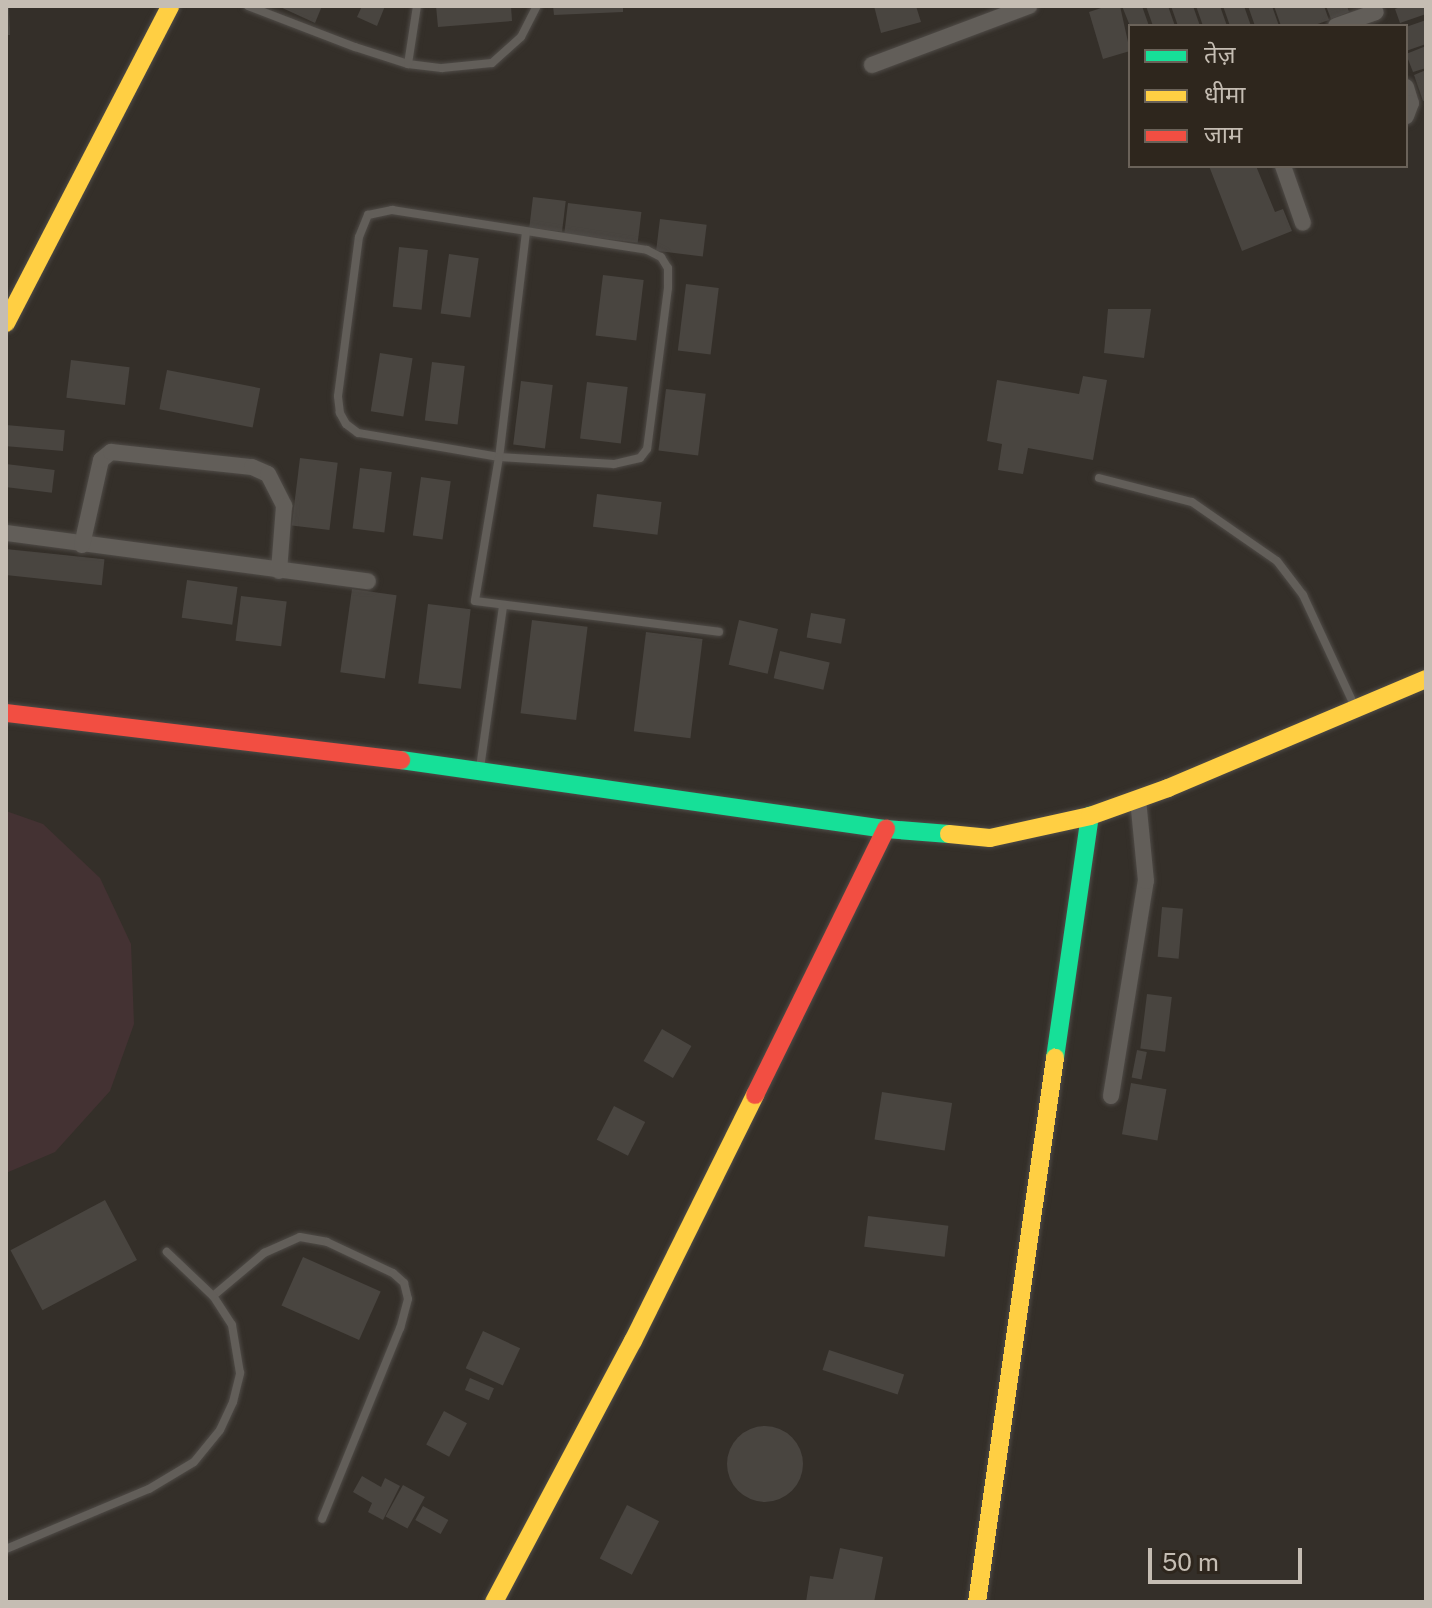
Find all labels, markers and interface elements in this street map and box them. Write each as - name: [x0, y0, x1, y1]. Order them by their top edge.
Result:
- legend: [1128, 24, 1408, 168]
- text: तेज़: [1204, 40, 1236, 68]
- text: धीमा: [1204, 80, 1246, 108]
- text: जाम: [1204, 120, 1242, 148]
- scale bar: [1152, 1532, 1306, 1582]
- text: 50 m: [1162, 1548, 1219, 1576]

